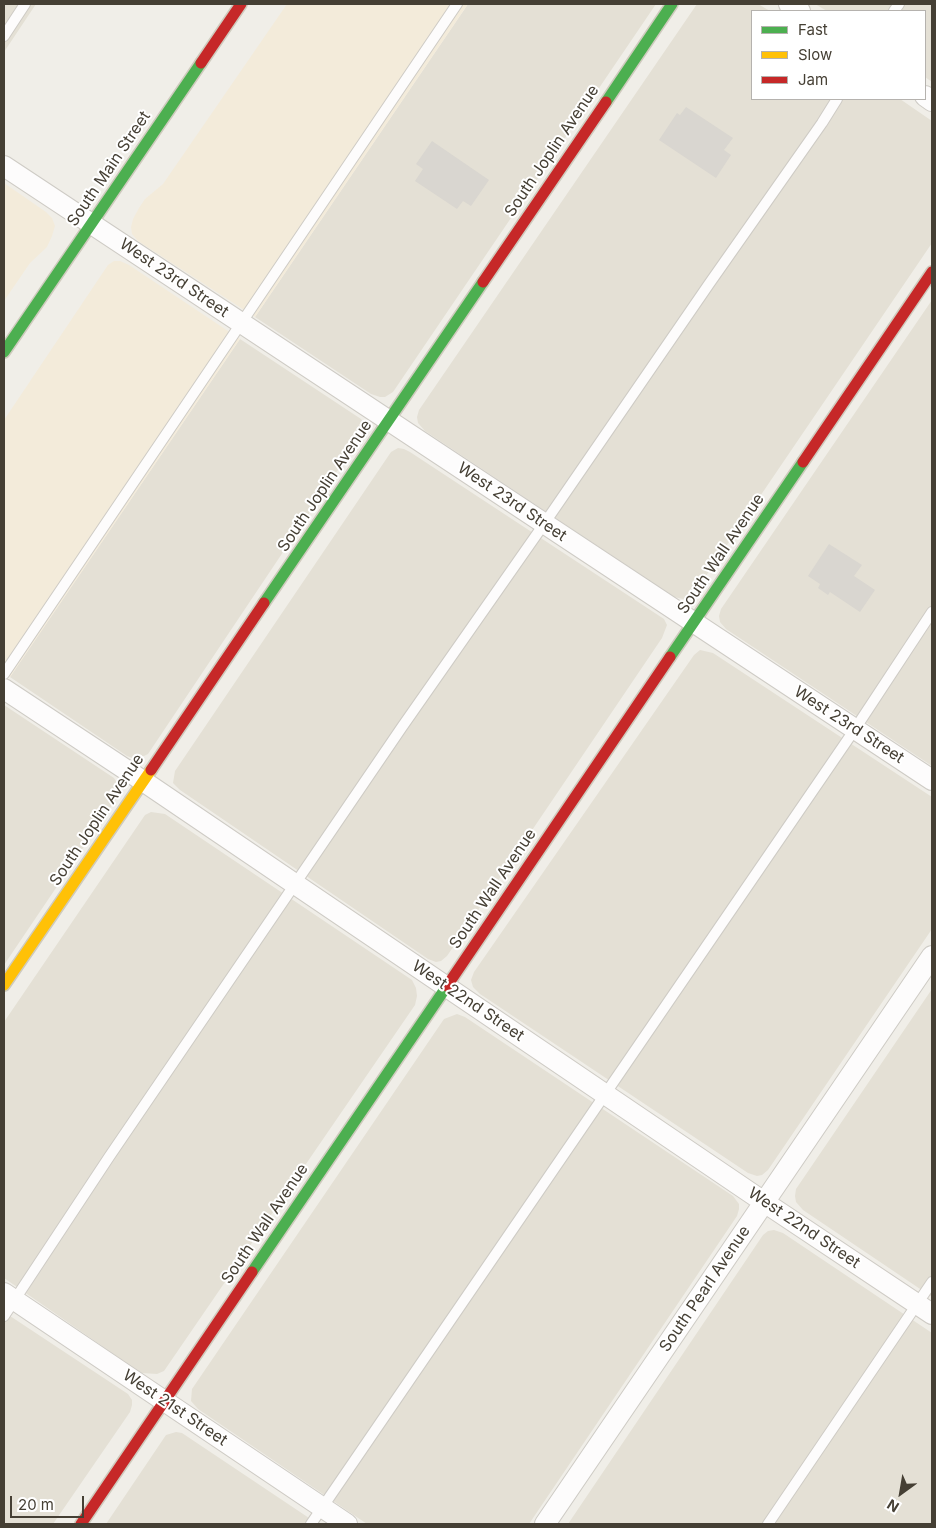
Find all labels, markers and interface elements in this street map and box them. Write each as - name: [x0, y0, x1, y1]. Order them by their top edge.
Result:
- legend: [751, 10, 926, 100]
- text: Fast: [798, 20, 828, 39]
- text: Slow: [798, 45, 832, 64]
- text: Jam: [798, 70, 828, 89]
- street label: South Joplin Avenue: [501, 81, 603, 221]
- street label: South Main Street: [63, 108, 155, 230]
- street label: West 23rd Street: [116, 234, 232, 322]
- street label: South Joplin Avenue: [274, 416, 376, 556]
- street label: West 23rd Street: [454, 458, 570, 546]
- street label: South Wall Avenue: [674, 490, 768, 618]
- street label: West 23rd Street: [790, 682, 908, 768]
- street label: South Joplin Avenue: [46, 750, 148, 890]
- street label: South Wall Avenue: [446, 825, 540, 953]
- street label: West 22nd Street: [408, 956, 528, 1046]
- street label: South Wall Avenue: [218, 1160, 312, 1288]
- street label: West 22nd Street: [744, 1183, 864, 1273]
- street label: South Pearl Avenue: [656, 1222, 754, 1356]
- street label: West 21st Street: [119, 1366, 231, 1450]
- north arrow: [876, 1468, 926, 1518]
- scale bar: [12, 1486, 86, 1518]
- text: 20 m: [18, 1495, 54, 1514]
- text: N: [884, 1496, 902, 1516]

